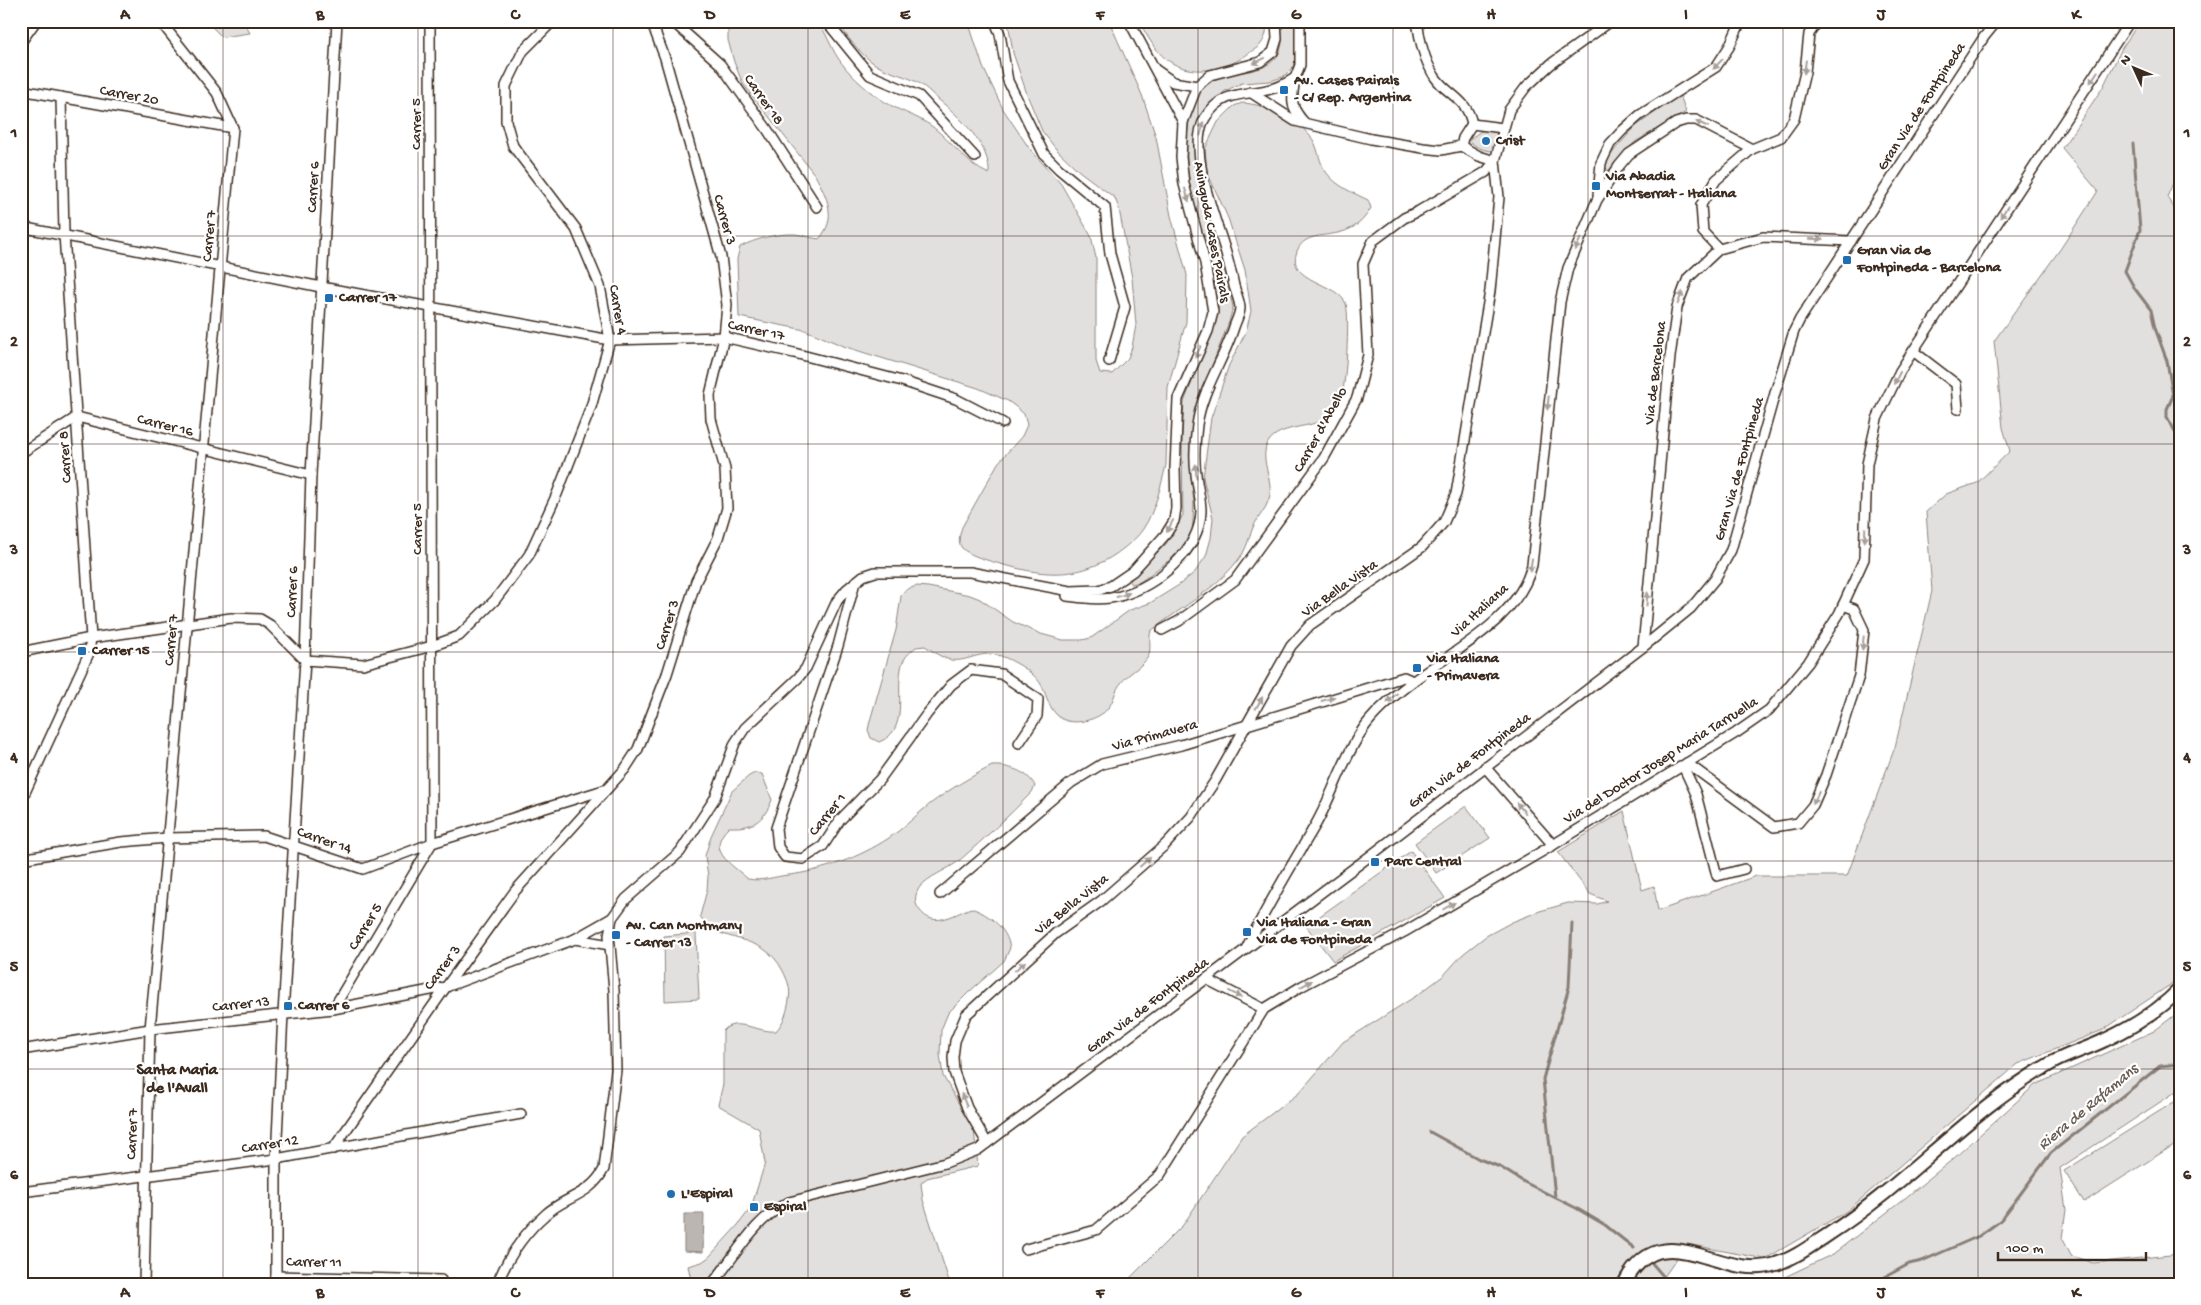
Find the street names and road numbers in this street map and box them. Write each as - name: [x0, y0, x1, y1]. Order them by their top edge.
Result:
- street label: Gran Via de Fontpineda: [1874, 39, 1970, 174]
- street label: Carrer 18: [739, 71, 787, 129]
- street label: Carrer 20: [98, 82, 160, 110]
- street label: Carrer 5: [408, 98, 426, 150]
- street label: Avinguda Cases Pairals: [1189, 160, 1234, 304]
- street label: Carrer 6: [304, 161, 324, 213]
- street label: Carrer 3: [708, 193, 740, 247]
- street label: Carrer 7: [199, 208, 221, 262]
- street label: Carrer 4: [604, 283, 630, 337]
- street label: Carrer 17: [726, 316, 787, 346]
- street label: Via de Barcelona: [1641, 320, 1671, 427]
- street label: Carrer d'Abello: [1290, 384, 1352, 476]
- street label: Gran Via de Fontpineda: [1711, 394, 1769, 543]
- street label: Carrer 16: [135, 410, 195, 442]
- street label: Carrer 8: [55, 430, 77, 484]
- street label: Carrer 5: [409, 503, 427, 555]
- street label: Via Bella Vista: [1298, 556, 1382, 622]
- street label: Carrer 6: [283, 566, 303, 618]
- street label: Via Italiana: [1447, 580, 1513, 642]
- street label: Carrer 3: [652, 598, 684, 652]
- street label: Carrer 7: [161, 612, 183, 666]
- street label: Via del Doctor Josep Maria Tarruella: [1560, 693, 1762, 829]
- street label: Gran Via de Fontpineda: [1405, 709, 1535, 813]
- street label: Via Primavera: [1110, 716, 1200, 756]
- street label: Carrer 1: [805, 790, 851, 840]
- street label: Carrer 14: [294, 823, 354, 859]
- street label: Via Bella Vista: [1031, 870, 1113, 940]
- street label: Carrer 5: [345, 900, 387, 954]
- street label: Carrer 3: [421, 942, 466, 994]
- street label: Gran Via de Fontpineda: [1083, 954, 1213, 1058]
- street label: Carrer 13: [211, 993, 271, 1017]
- street label: Carrer 7: [123, 1107, 143, 1160]
- street label: Carrer 12: [240, 1132, 300, 1158]
- street label: Carrer 11: [286, 1254, 342, 1272]

